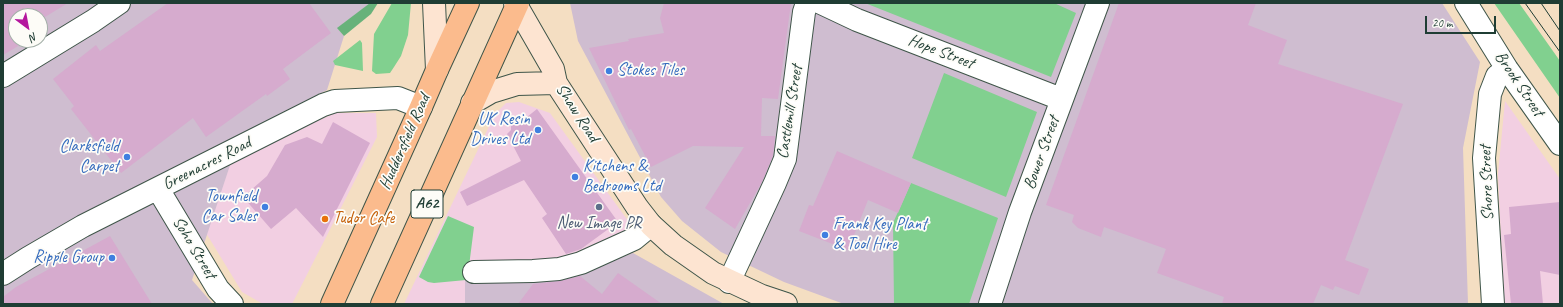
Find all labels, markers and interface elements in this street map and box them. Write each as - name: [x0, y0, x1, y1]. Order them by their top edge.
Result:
- north arrow: [8, 8, 48, 48]
- scale bar: [1427, 8, 1498, 34]
- text: 20 m: [1432, 15, 1452, 31]
- text: N: [27, 30, 40, 45]
- street label: Hope Street: [905, 30, 977, 74]
- street label: Brook Street: [1490, 47, 1548, 121]
- place label: Stokes Tiles: [617, 61, 684, 81]
- street label: Castlemill Street: [773, 64, 807, 160]
- marker: Stokes Tiles: [604, 66, 614, 76]
- street label: Shaw Road: [551, 80, 603, 146]
- street label: Huddersfield Road: [375, 91, 435, 193]
- place label: UK Resin Drives Ltd: [470, 110, 530, 150]
- street label: Bower Street: [1019, 114, 1065, 192]
- marker: UK Resin Drives Ltd: [533, 125, 543, 135]
- street label: Greenacres Road: [159, 133, 255, 195]
- place label: Clarksfield Carpet: [60, 137, 119, 177]
- street label: Shore Street: [1475, 145, 1499, 221]
- marker: Clarksfield Carpet: [122, 152, 132, 162]
- place label: Kitchens & Bedrooms Ltd: [583, 157, 661, 197]
- marker: Kitchens & Bedrooms Ltd: [570, 172, 580, 182]
- place label: Townfield Car Sales: [202, 187, 257, 227]
- road number: A62: [411, 190, 443, 218]
- marker: Townfield Car Sales: [260, 202, 270, 212]
- marker: New Image PR: [594, 202, 604, 212]
- place label: Tudor Cafe: [333, 209, 394, 229]
- street label: Soho Street: [167, 213, 221, 283]
- marker: Tudor Cafe: [320, 214, 330, 224]
- place label: New Image PR: [557, 214, 641, 234]
- place label: Frank Key Plant & Tool Hire: [833, 215, 927, 255]
- marker: Frank Key Plant & Tool Hire: [820, 230, 830, 240]
- place label: Ripple Group: [33, 248, 104, 268]
- marker: Ripple Group: [107, 253, 117, 263]

